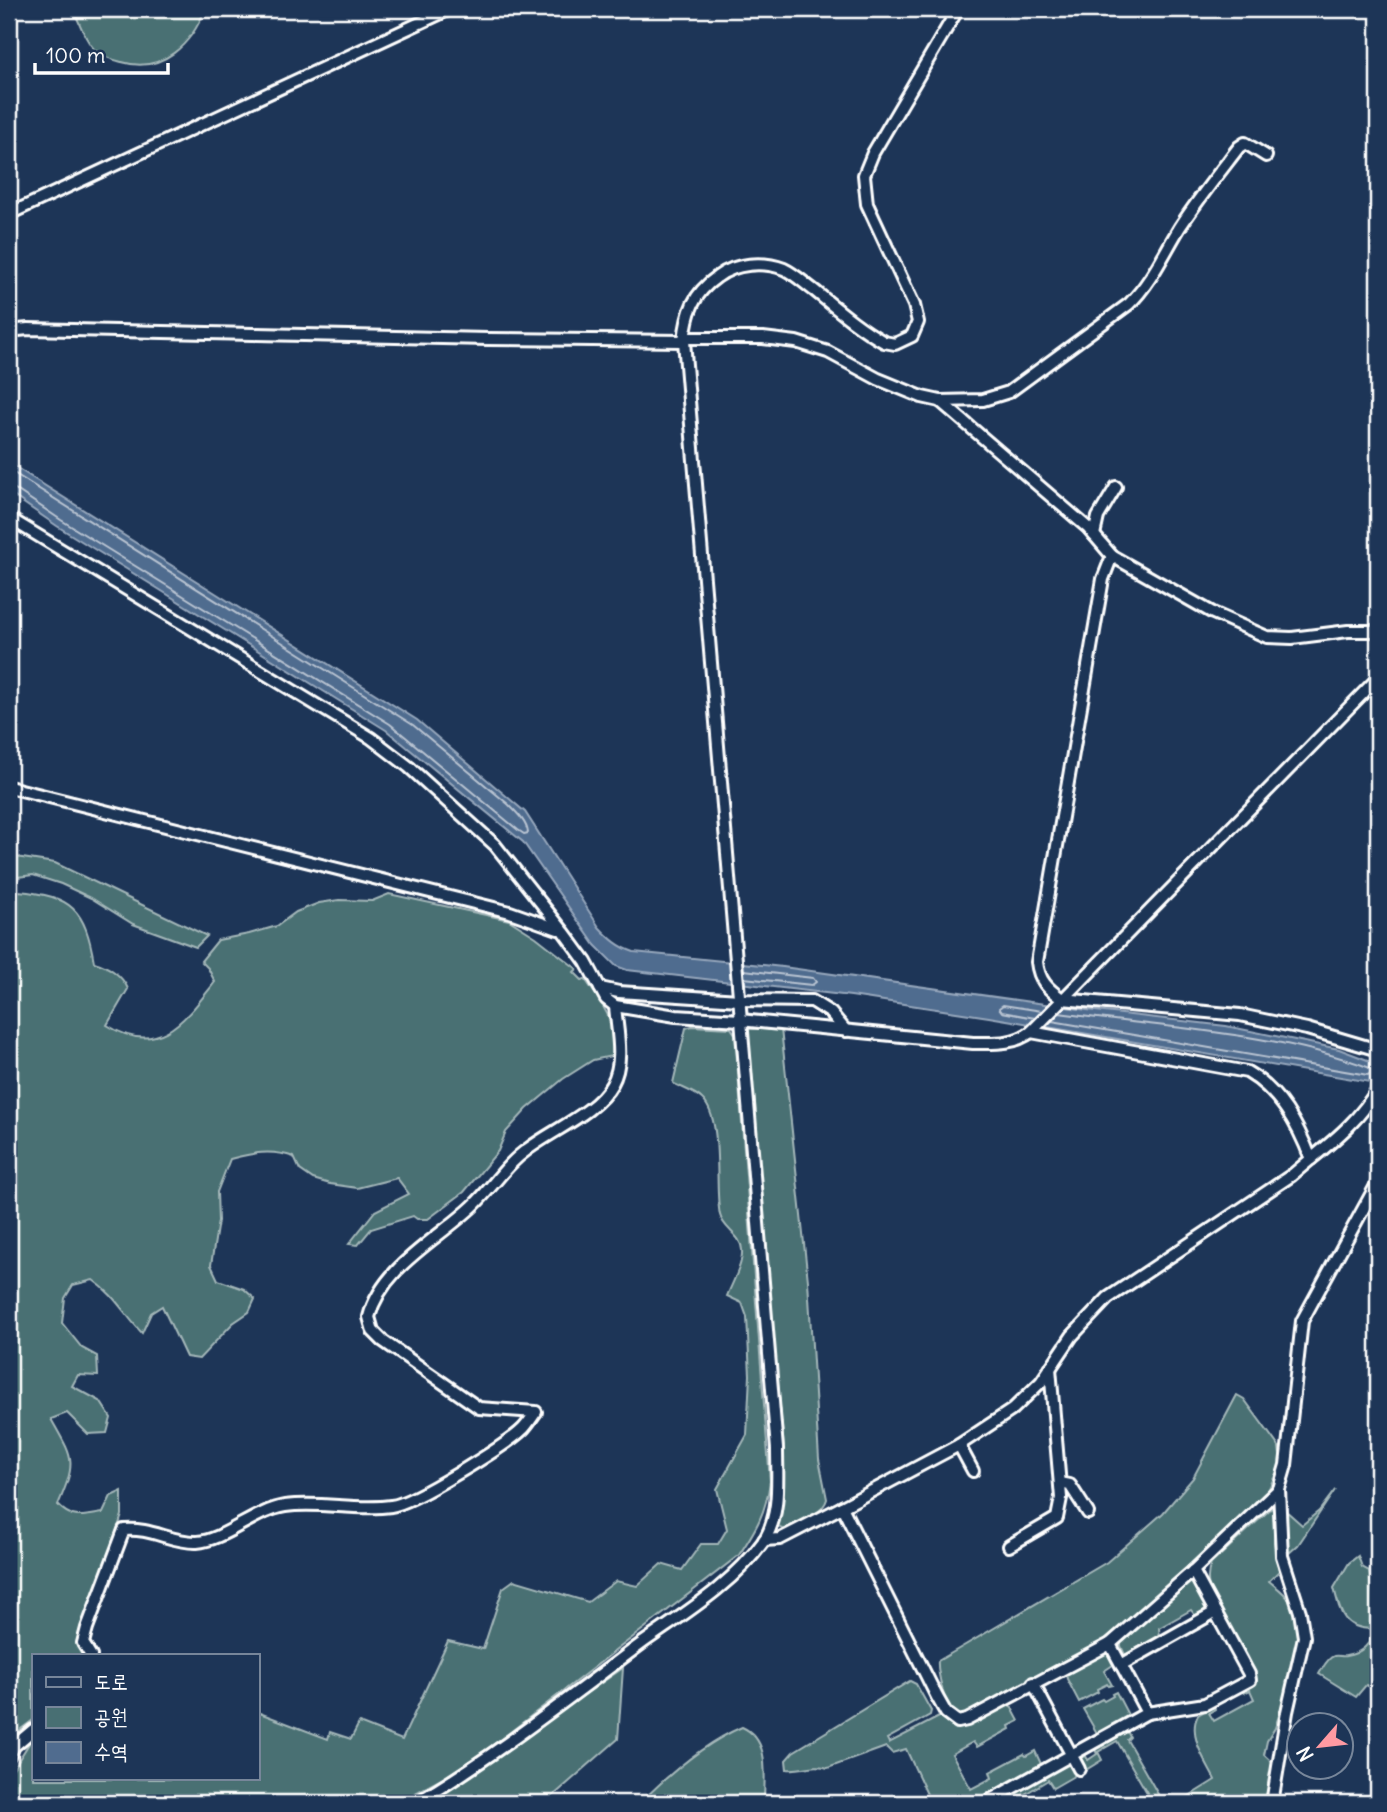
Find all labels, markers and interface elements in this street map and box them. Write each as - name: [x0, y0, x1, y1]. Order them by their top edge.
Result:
- scale bar: [35, 32, 168, 76]
- text: 100 m: [46, 42, 105, 69]
- legend: [32, 1654, 259, 1780]
- text: 도로: [94, 1668, 128, 1695]
- text: 공원: [94, 1703, 128, 1730]
- north arrow: [1286, 1710, 1356, 1780]
- text: 수역: [94, 1738, 128, 1765]
- text: N: [1291, 1743, 1319, 1765]

